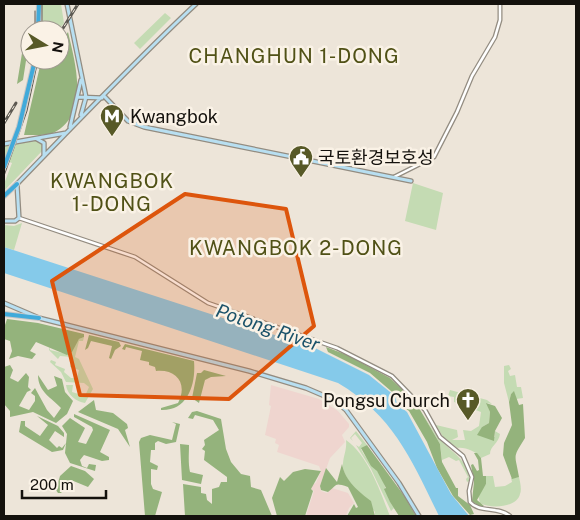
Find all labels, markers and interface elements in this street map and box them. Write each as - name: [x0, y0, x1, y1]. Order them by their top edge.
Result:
- north arrow: [20, 20, 70, 70]
- text: N: [49, 40, 67, 54]
- district label: CHANGHUN 1-DONG: [188, 44, 400, 68]
- metro station icon: Kwangbok: [99, 103, 125, 137]
- place label: Kwangbok: [130, 106, 218, 127]
- public building icon: 국토환경보호성: [288, 144, 314, 178]
- place label: 국토환경보호성: [318, 147, 434, 168]
- district label: KWANGBOK 1-DONG: [50, 169, 174, 216]
- district label: KWANGBOK 2-DONG: [189, 236, 403, 260]
- water label: Potong River: [213, 299, 324, 355]
- church icon: Pongsu Church: [455, 387, 481, 421]
- place label: Pongsu Church: [323, 390, 450, 411]
- scale bar: [22, 468, 106, 500]
- text: 200 m: [30, 476, 74, 493]

